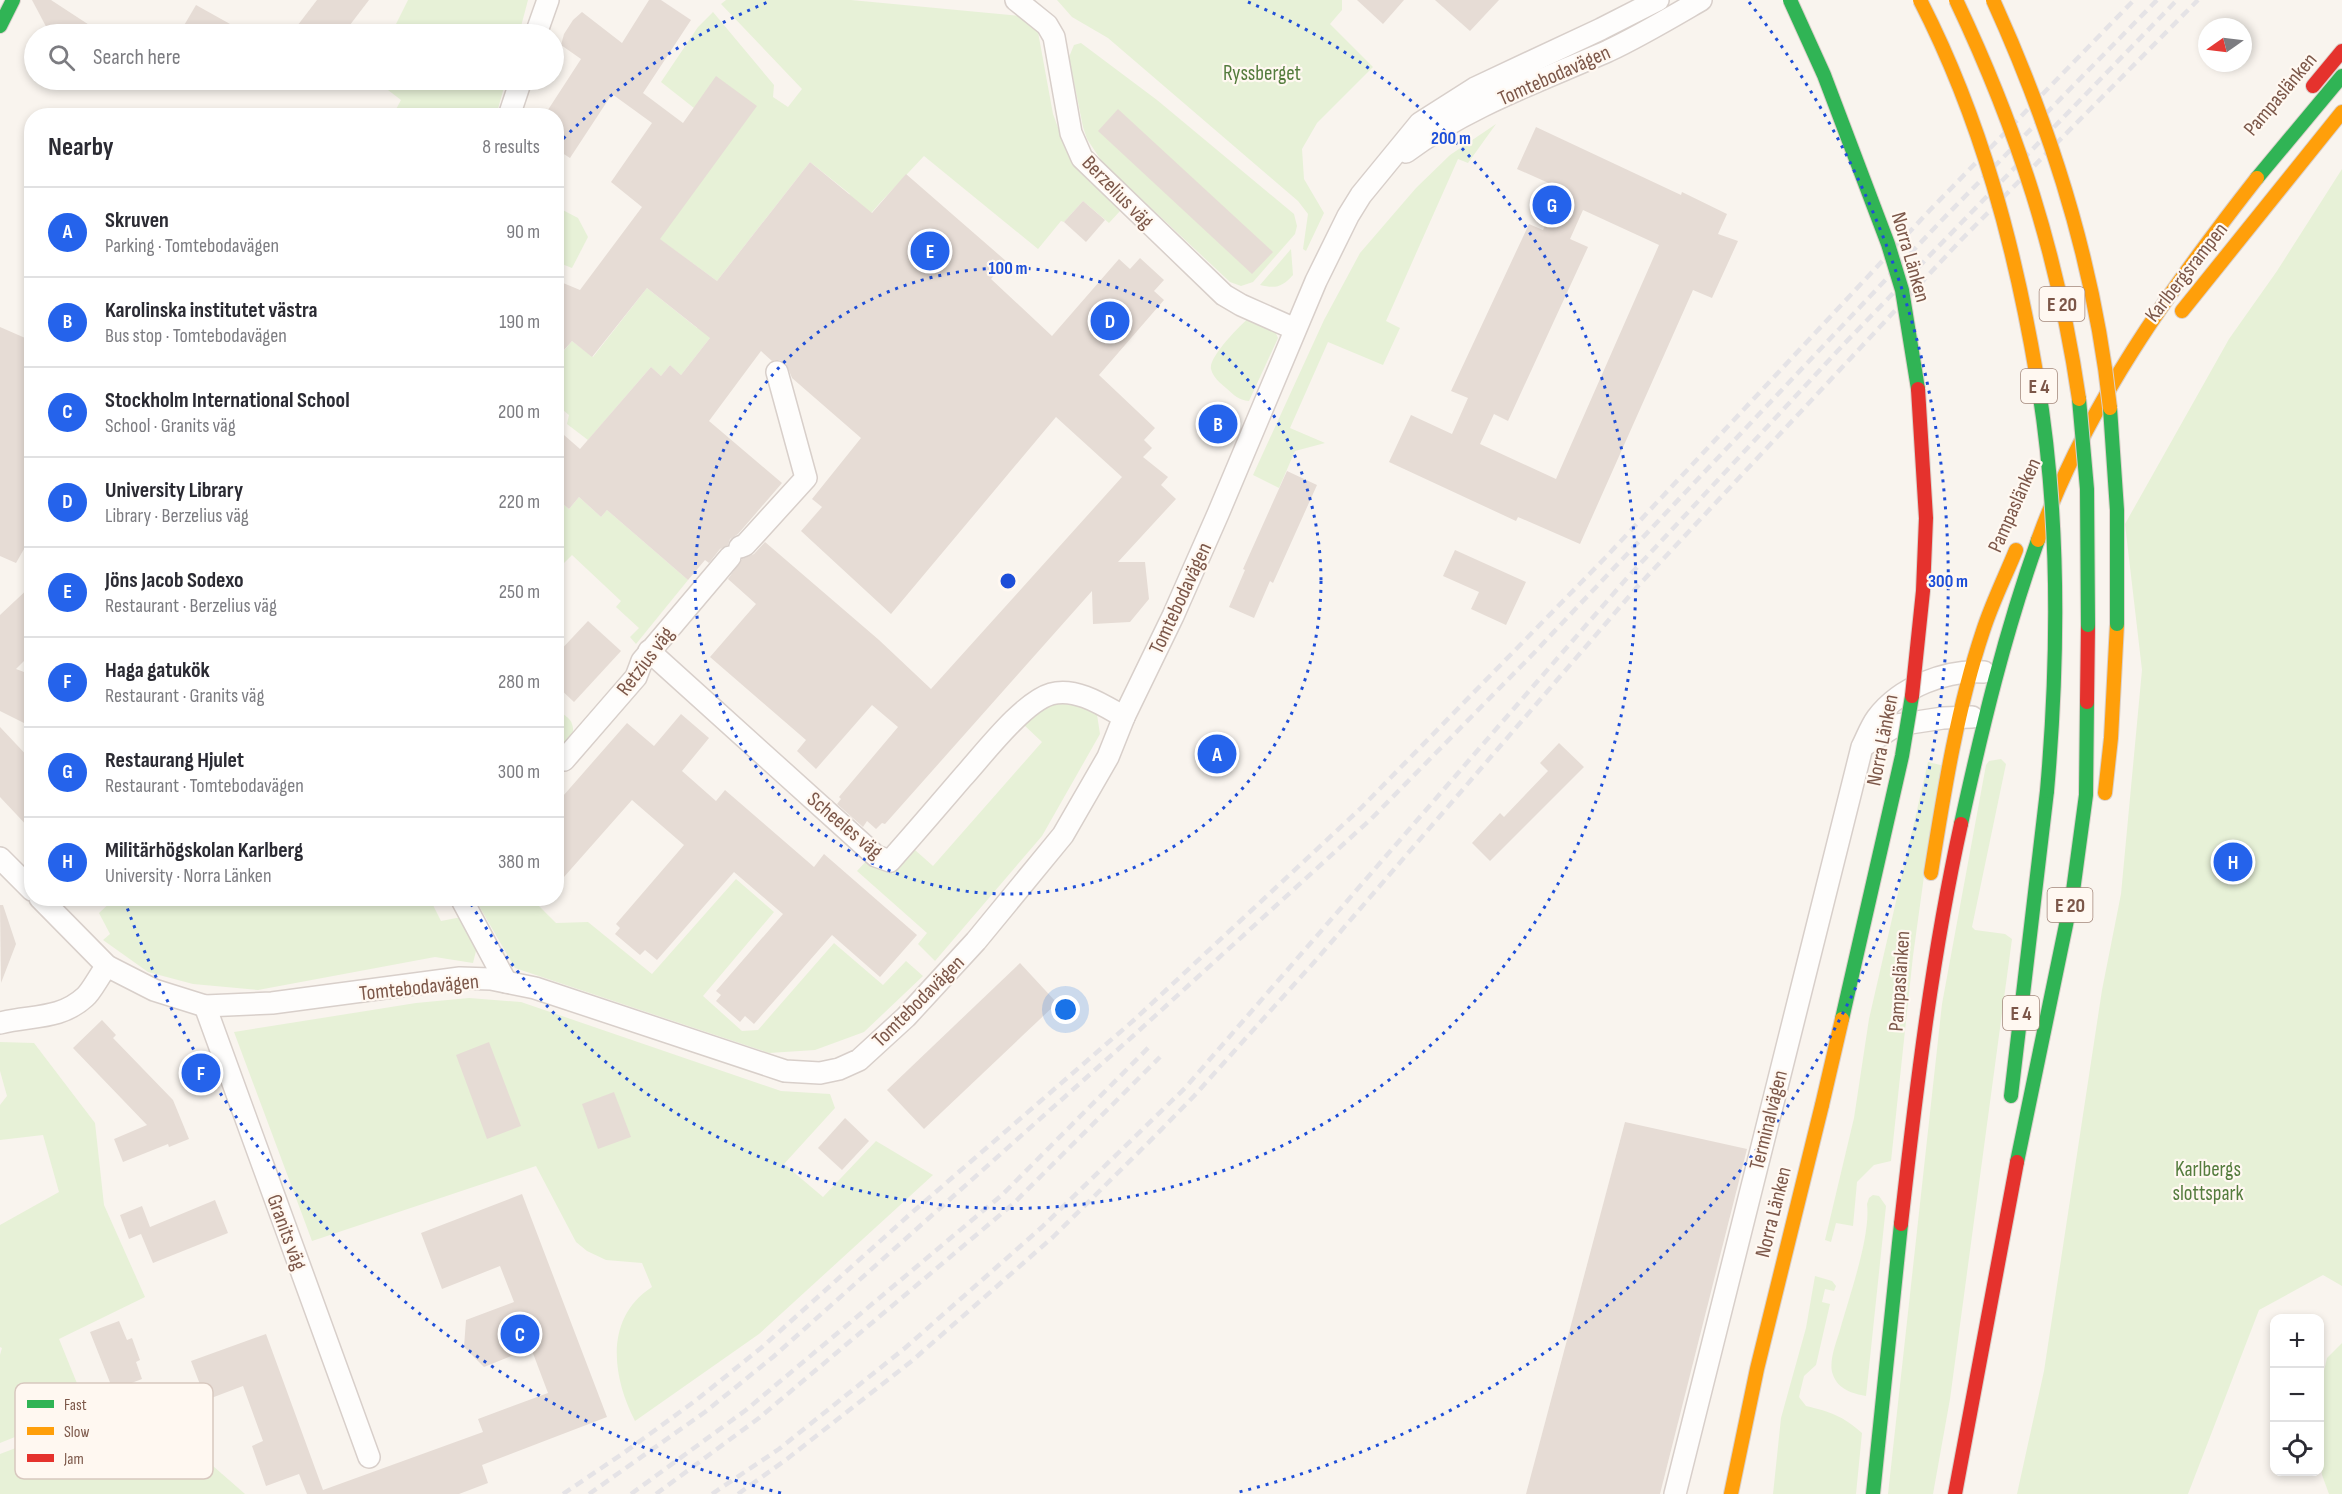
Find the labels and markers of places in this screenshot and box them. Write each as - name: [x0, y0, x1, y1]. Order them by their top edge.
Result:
- pin: G: [1532, 182, 1572, 228]
- pin: E: [910, 228, 950, 274]
- pin: D: [1090, 298, 1130, 344]
- pin: B: [1198, 402, 1238, 446]
- centre of rings: [998, 571, 1018, 591]
- pin: A: [1198, 732, 1236, 777]
- pin: H: [2214, 840, 2252, 884]
- pin: F: [182, 1050, 220, 1096]
- pin: C: [500, 1312, 540, 1356]

